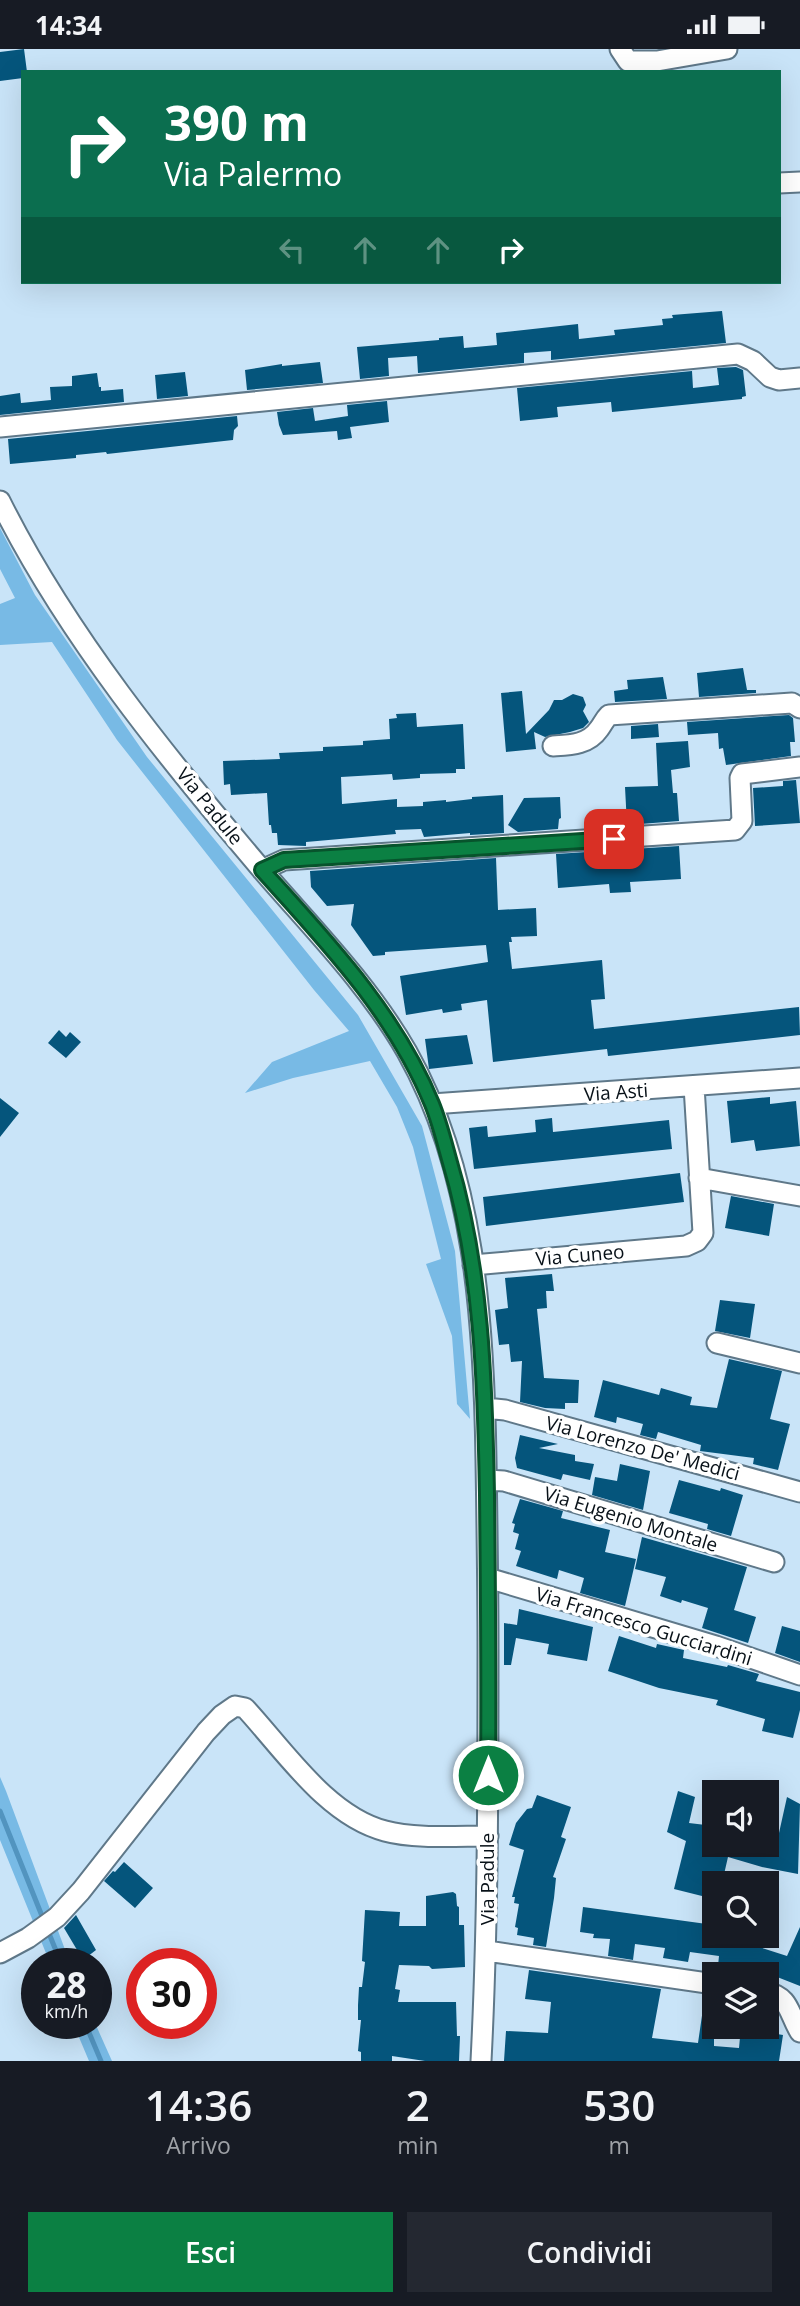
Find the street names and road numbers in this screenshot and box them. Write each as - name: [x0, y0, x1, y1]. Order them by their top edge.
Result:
- street label: Via Padule: [171, 762, 249, 850]
- street label: Via Asti: [583, 1077, 649, 1107]
- street label: Via Cuneo: [535, 1238, 625, 1272]
- street label: Via Lorenzo De' Medici: [543, 1410, 743, 1486]
- street label: Via Eugenio Montale: [541, 1480, 721, 1558]
- street label: Via Francesco Gucciardini: [532, 1581, 756, 1671]
- street label: Via Padule: [474, 1833, 500, 1925]

